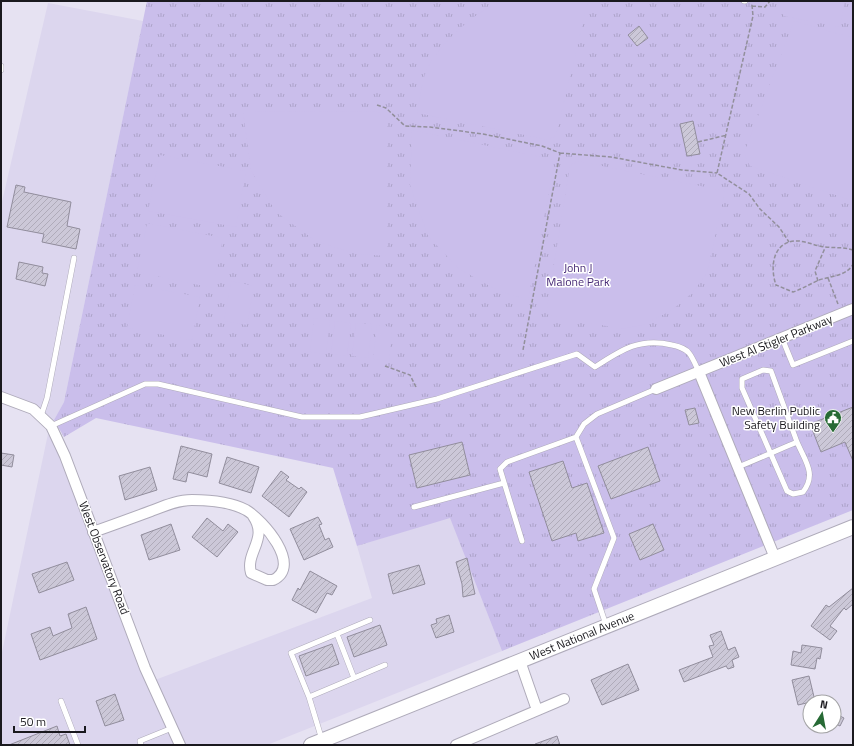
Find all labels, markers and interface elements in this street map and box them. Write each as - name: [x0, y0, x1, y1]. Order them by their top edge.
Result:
- park label: John J Malone Park: [546, 258, 610, 291]
- street label: West Al Stigler Parkway: [716, 309, 835, 372]
- place label: New Berlin Public Safety Building: [732, 401, 820, 434]
- public building icon: New Berlin Public Safety Building: [823, 408, 843, 433]
- street label: West Observatory Road: [74, 499, 135, 617]
- street label: West National Avenue: [526, 606, 637, 665]
- north arrow: [802, 694, 842, 734]
- text: N: [819, 696, 829, 713]
- scale bar: [14, 708, 85, 734]
- text: 50 m: [20, 712, 46, 731]

